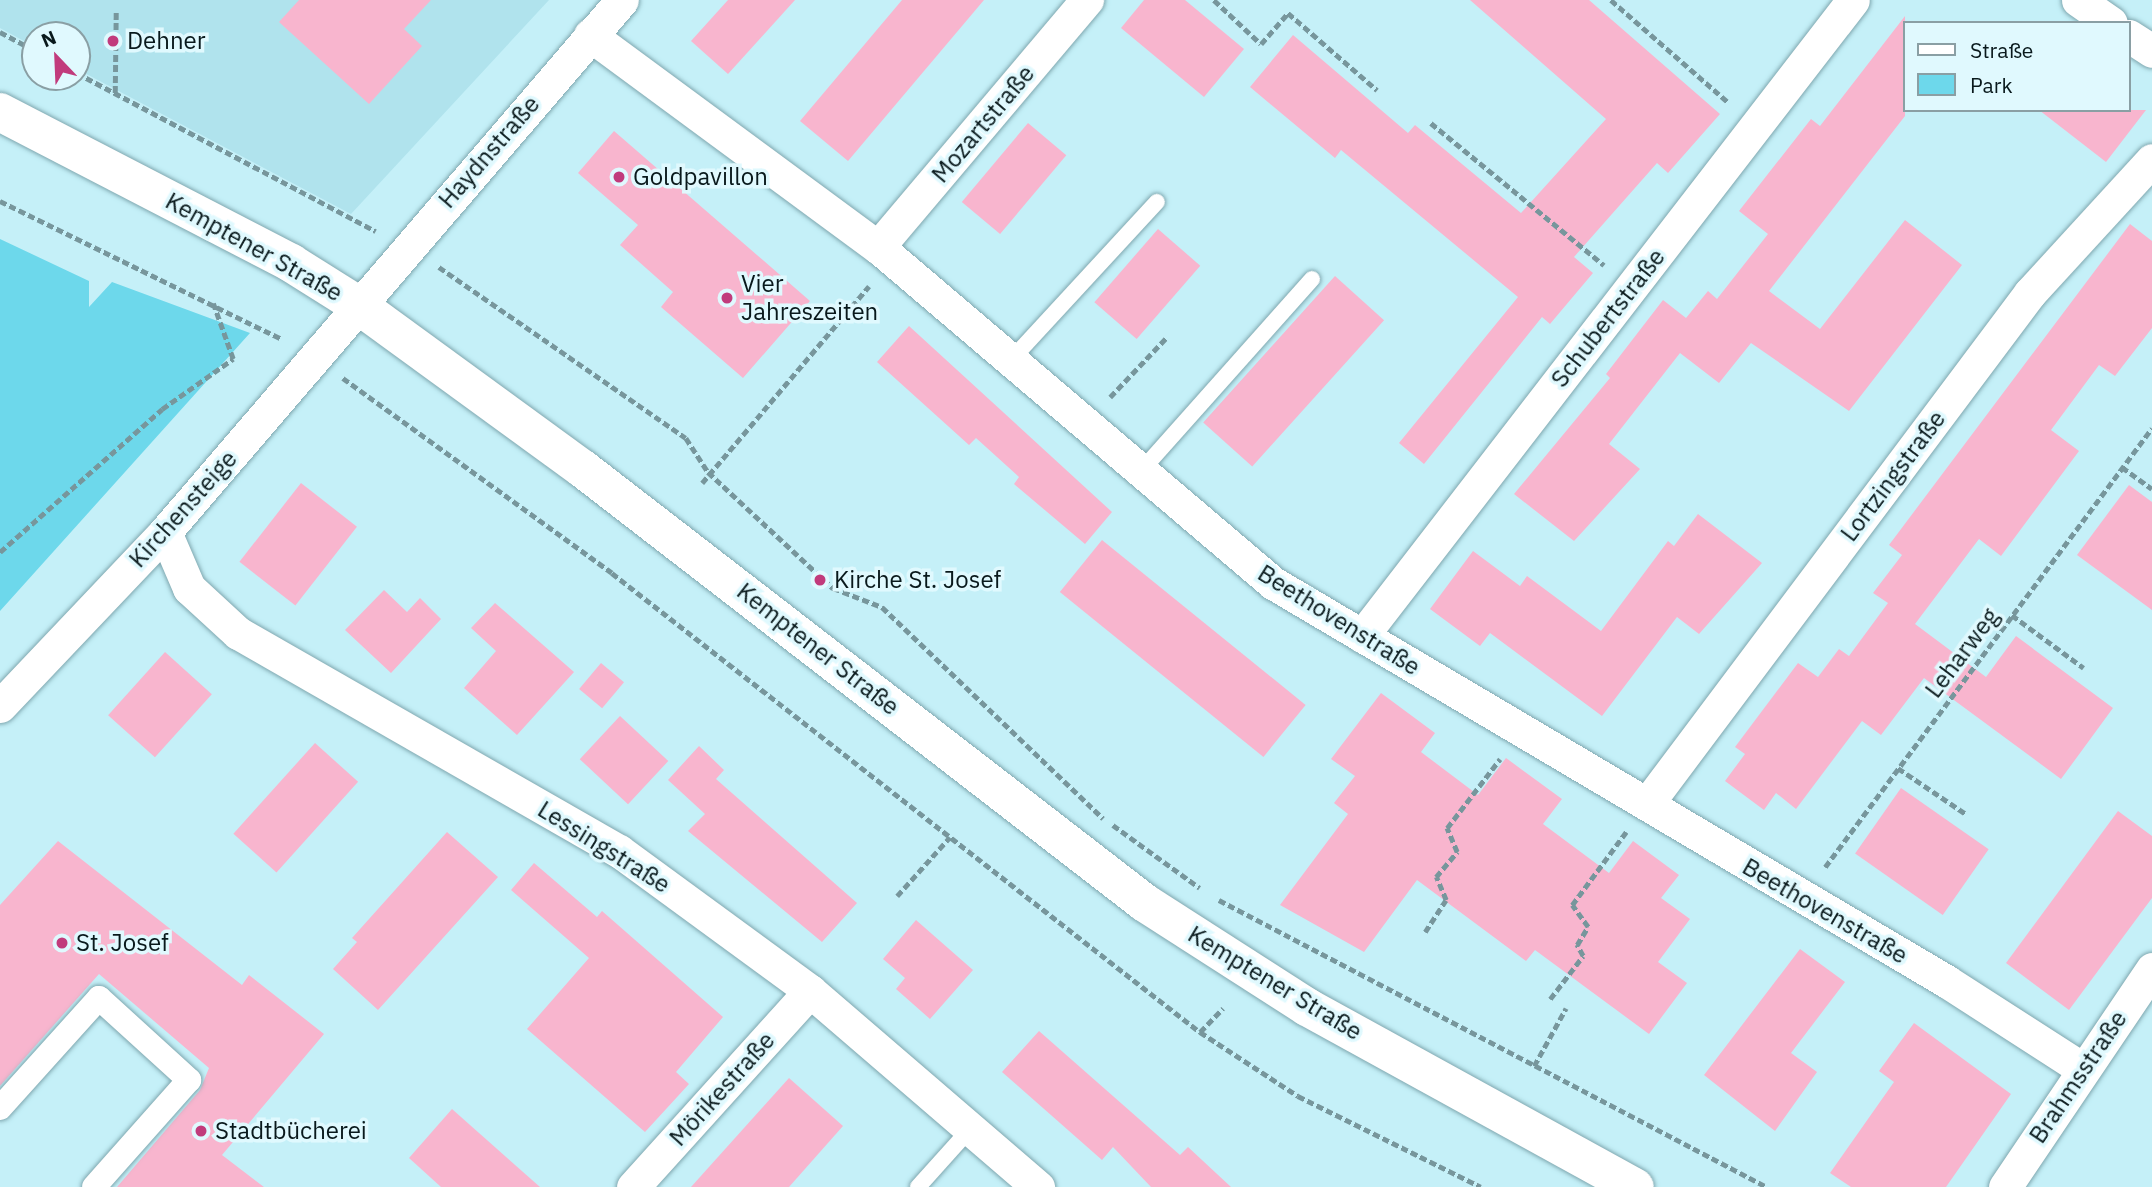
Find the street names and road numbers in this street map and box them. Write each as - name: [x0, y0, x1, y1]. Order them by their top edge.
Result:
- street label: Mozartstraße: [926, 60, 1040, 188]
- street label: Haydnstraße: [433, 90, 545, 214]
- street label: Kemptener Straße: [161, 186, 347, 308]
- street label: Schubertstraße: [1545, 243, 1671, 393]
- street label: Lortzingstraße: [1835, 405, 1951, 547]
- street label: Kirchensteige: [123, 445, 243, 573]
- street label: Beethovenstraße: [1253, 559, 1425, 681]
- street label: Kemptener Straße: [731, 577, 905, 721]
- street label: Leharweg: [1919, 603, 2005, 703]
- street label: Lessingstraße: [533, 795, 675, 899]
- street label: Beethovenstraße: [1737, 852, 1913, 970]
- street label: Kemptener Straße: [1183, 920, 1367, 1046]
- street label: Brahmsstraße: [2023, 1005, 2133, 1149]
- street label: Mörikestraße: [663, 1026, 781, 1152]

